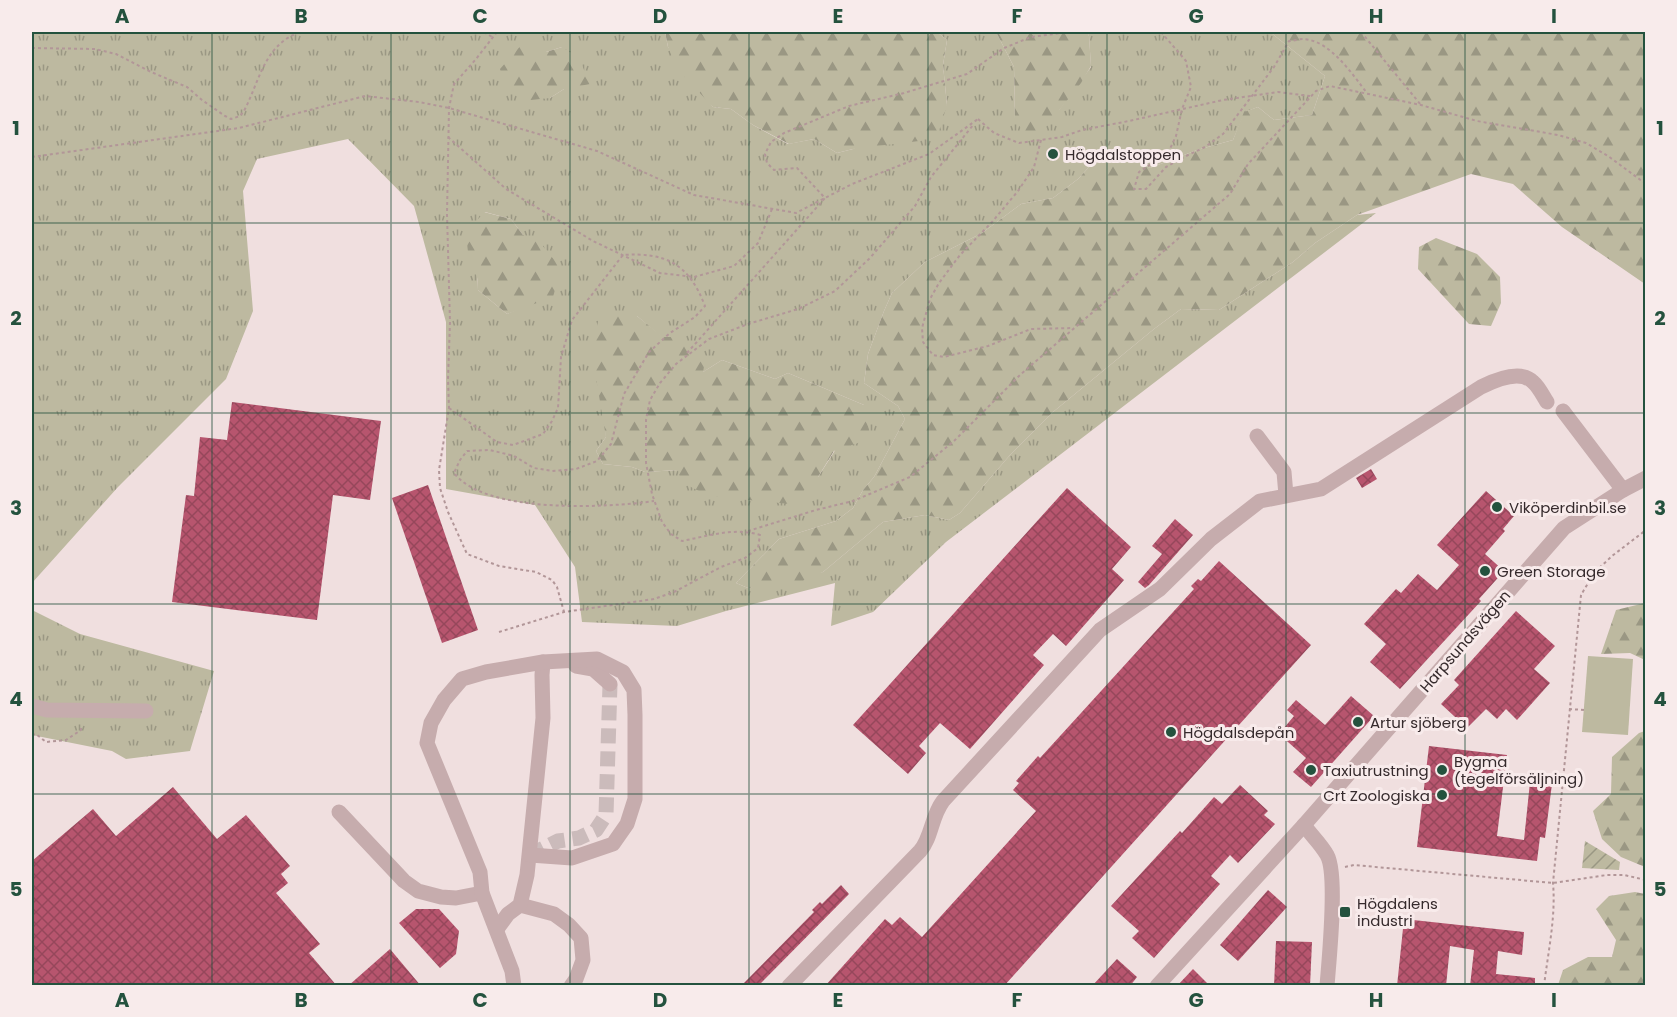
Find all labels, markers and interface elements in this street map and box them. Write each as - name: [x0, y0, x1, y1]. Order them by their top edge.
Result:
- text: A: [115, 2, 130, 30]
- text: B: [294, 2, 308, 30]
- text: C: [472, 2, 488, 30]
- text: D: [653, 2, 667, 30]
- text: E: [833, 2, 843, 30]
- text: F: [1012, 2, 1023, 30]
- text: G: [1188, 2, 1204, 30]
- text: H: [1369, 2, 1383, 30]
- text: I: [1551, 2, 1557, 30]
- text: 1: [12, 114, 20, 142]
- text: 1: [1656, 114, 1664, 142]
- place label: Högdalstoppen: [1065, 144, 1181, 165]
- marker: Högdalstoppen: [1046, 147, 1060, 161]
- text: 2: [10, 304, 22, 332]
- text: 2: [1654, 304, 1666, 332]
- text: 3: [10, 494, 22, 522]
- text: 3: [1654, 494, 1666, 522]
- place label: Viköperdinbil.se: [1509, 497, 1626, 518]
- marker: Viköperdinbil.se: [1490, 500, 1504, 514]
- place label: Green Storage: [1497, 561, 1606, 582]
- marker: Green Storage: [1478, 564, 1492, 578]
- street label: Harpsundsvägen: [1415, 585, 1515, 697]
- text: 4: [9, 685, 23, 713]
- text: 4: [1653, 685, 1667, 713]
- place label: Artur sjöberg: [1370, 712, 1467, 733]
- marker: Artur sjöberg: [1351, 715, 1365, 729]
- place label: Högdalsdepån: [1183, 722, 1294, 743]
- marker: Högdalsdepån: [1164, 725, 1178, 739]
- place label: Bygma (tegelförsäljning): [1454, 751, 1584, 789]
- place label: Taxiutrustning: [1323, 760, 1429, 781]
- marker: Taxiutrustning: [1304, 763, 1318, 777]
- marker: Bygma (tegelförsäljning): [1435, 763, 1449, 777]
- place label: Crt Zoologiska: [1323, 785, 1430, 806]
- marker: Crt Zoologiska: [1435, 788, 1449, 802]
- text: 5: [10, 875, 23, 903]
- text: 5: [1654, 875, 1667, 903]
- place label: Högdalens industri: [1357, 893, 1438, 931]
- marker: Högdalens industri: [1338, 905, 1352, 919]
- text: A: [115, 986, 130, 1014]
- text: B: [294, 986, 308, 1014]
- text: C: [472, 986, 488, 1014]
- text: D: [653, 986, 667, 1014]
- text: E: [833, 986, 843, 1014]
- text: F: [1012, 986, 1023, 1014]
- text: G: [1188, 986, 1204, 1014]
- text: H: [1369, 986, 1383, 1014]
- text: I: [1551, 986, 1557, 1014]

